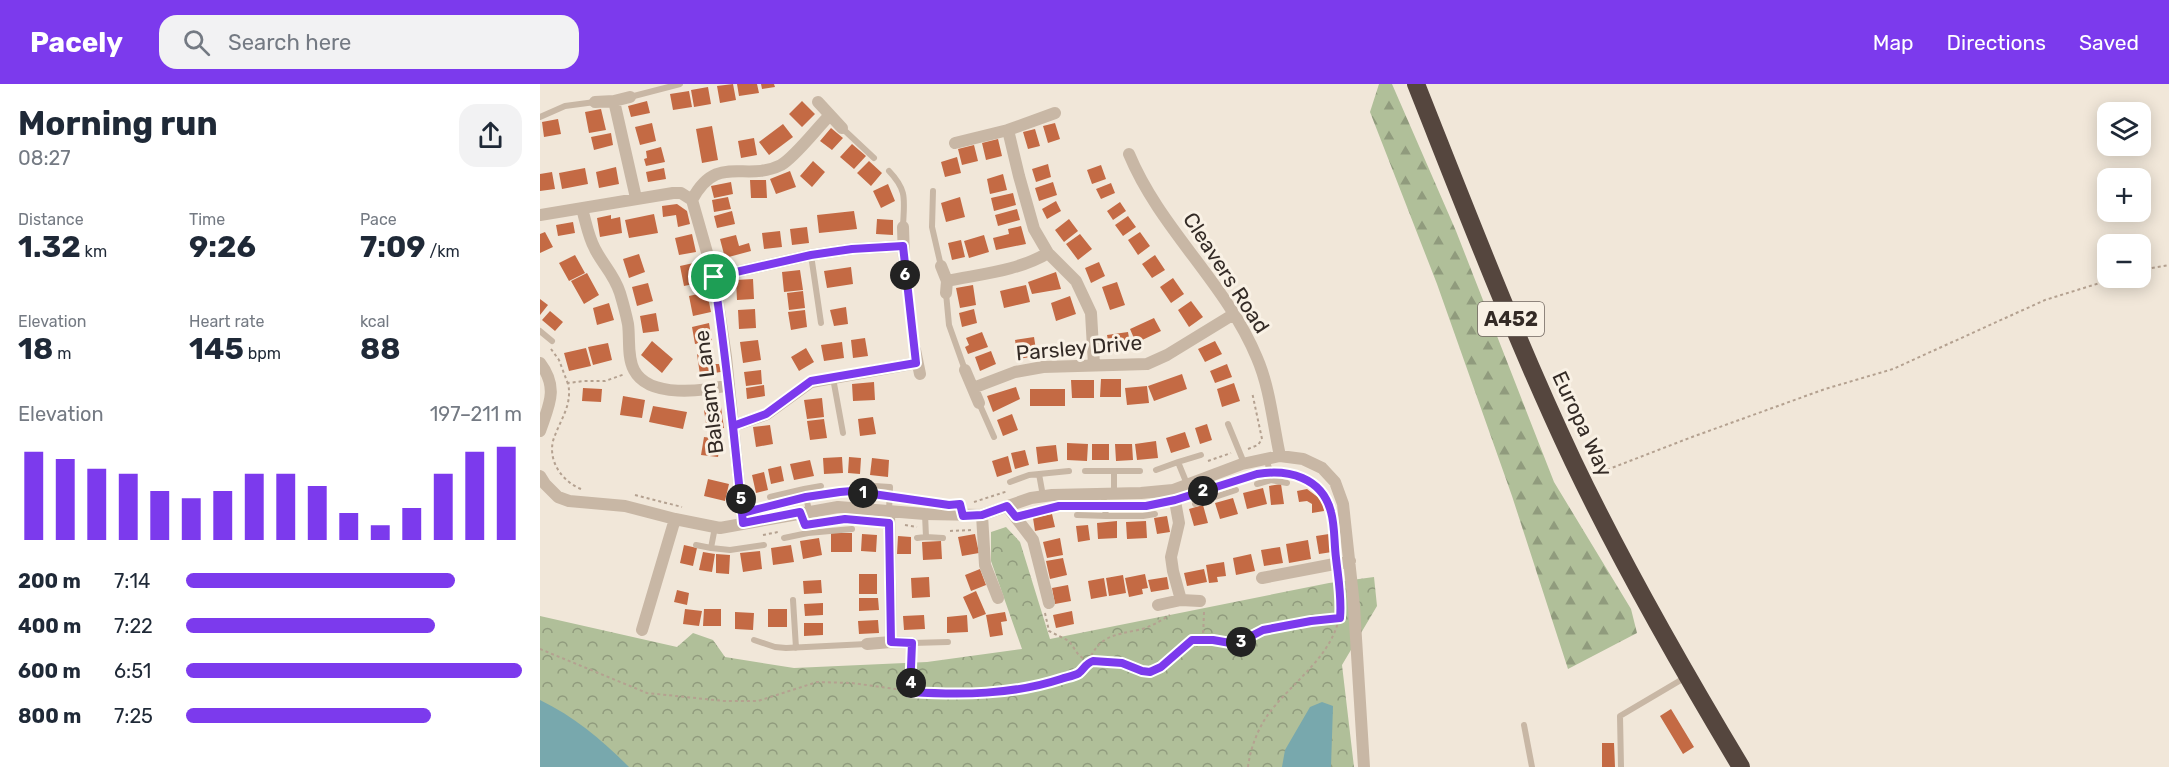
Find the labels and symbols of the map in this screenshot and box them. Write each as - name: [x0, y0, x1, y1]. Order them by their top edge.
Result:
- street label: Cleavers Road: [1178, 208, 1275, 338]
- pin: [688, 251, 739, 302]
- pin: 6: [890, 260, 920, 290]
- road number: A452: [1478, 302, 1544, 336]
- street label: Balsam Lane: [688, 329, 729, 455]
- street label: Parsley Drive: [1015, 330, 1143, 365]
- street label: Europa Way: [1547, 367, 1618, 481]
- pin: 2: [1188, 476, 1218, 506]
- pin: 1: [848, 478, 878, 508]
- pin: 5: [726, 484, 756, 514]
- pin: 3: [1226, 627, 1256, 657]
- pin: 4: [896, 668, 926, 698]

